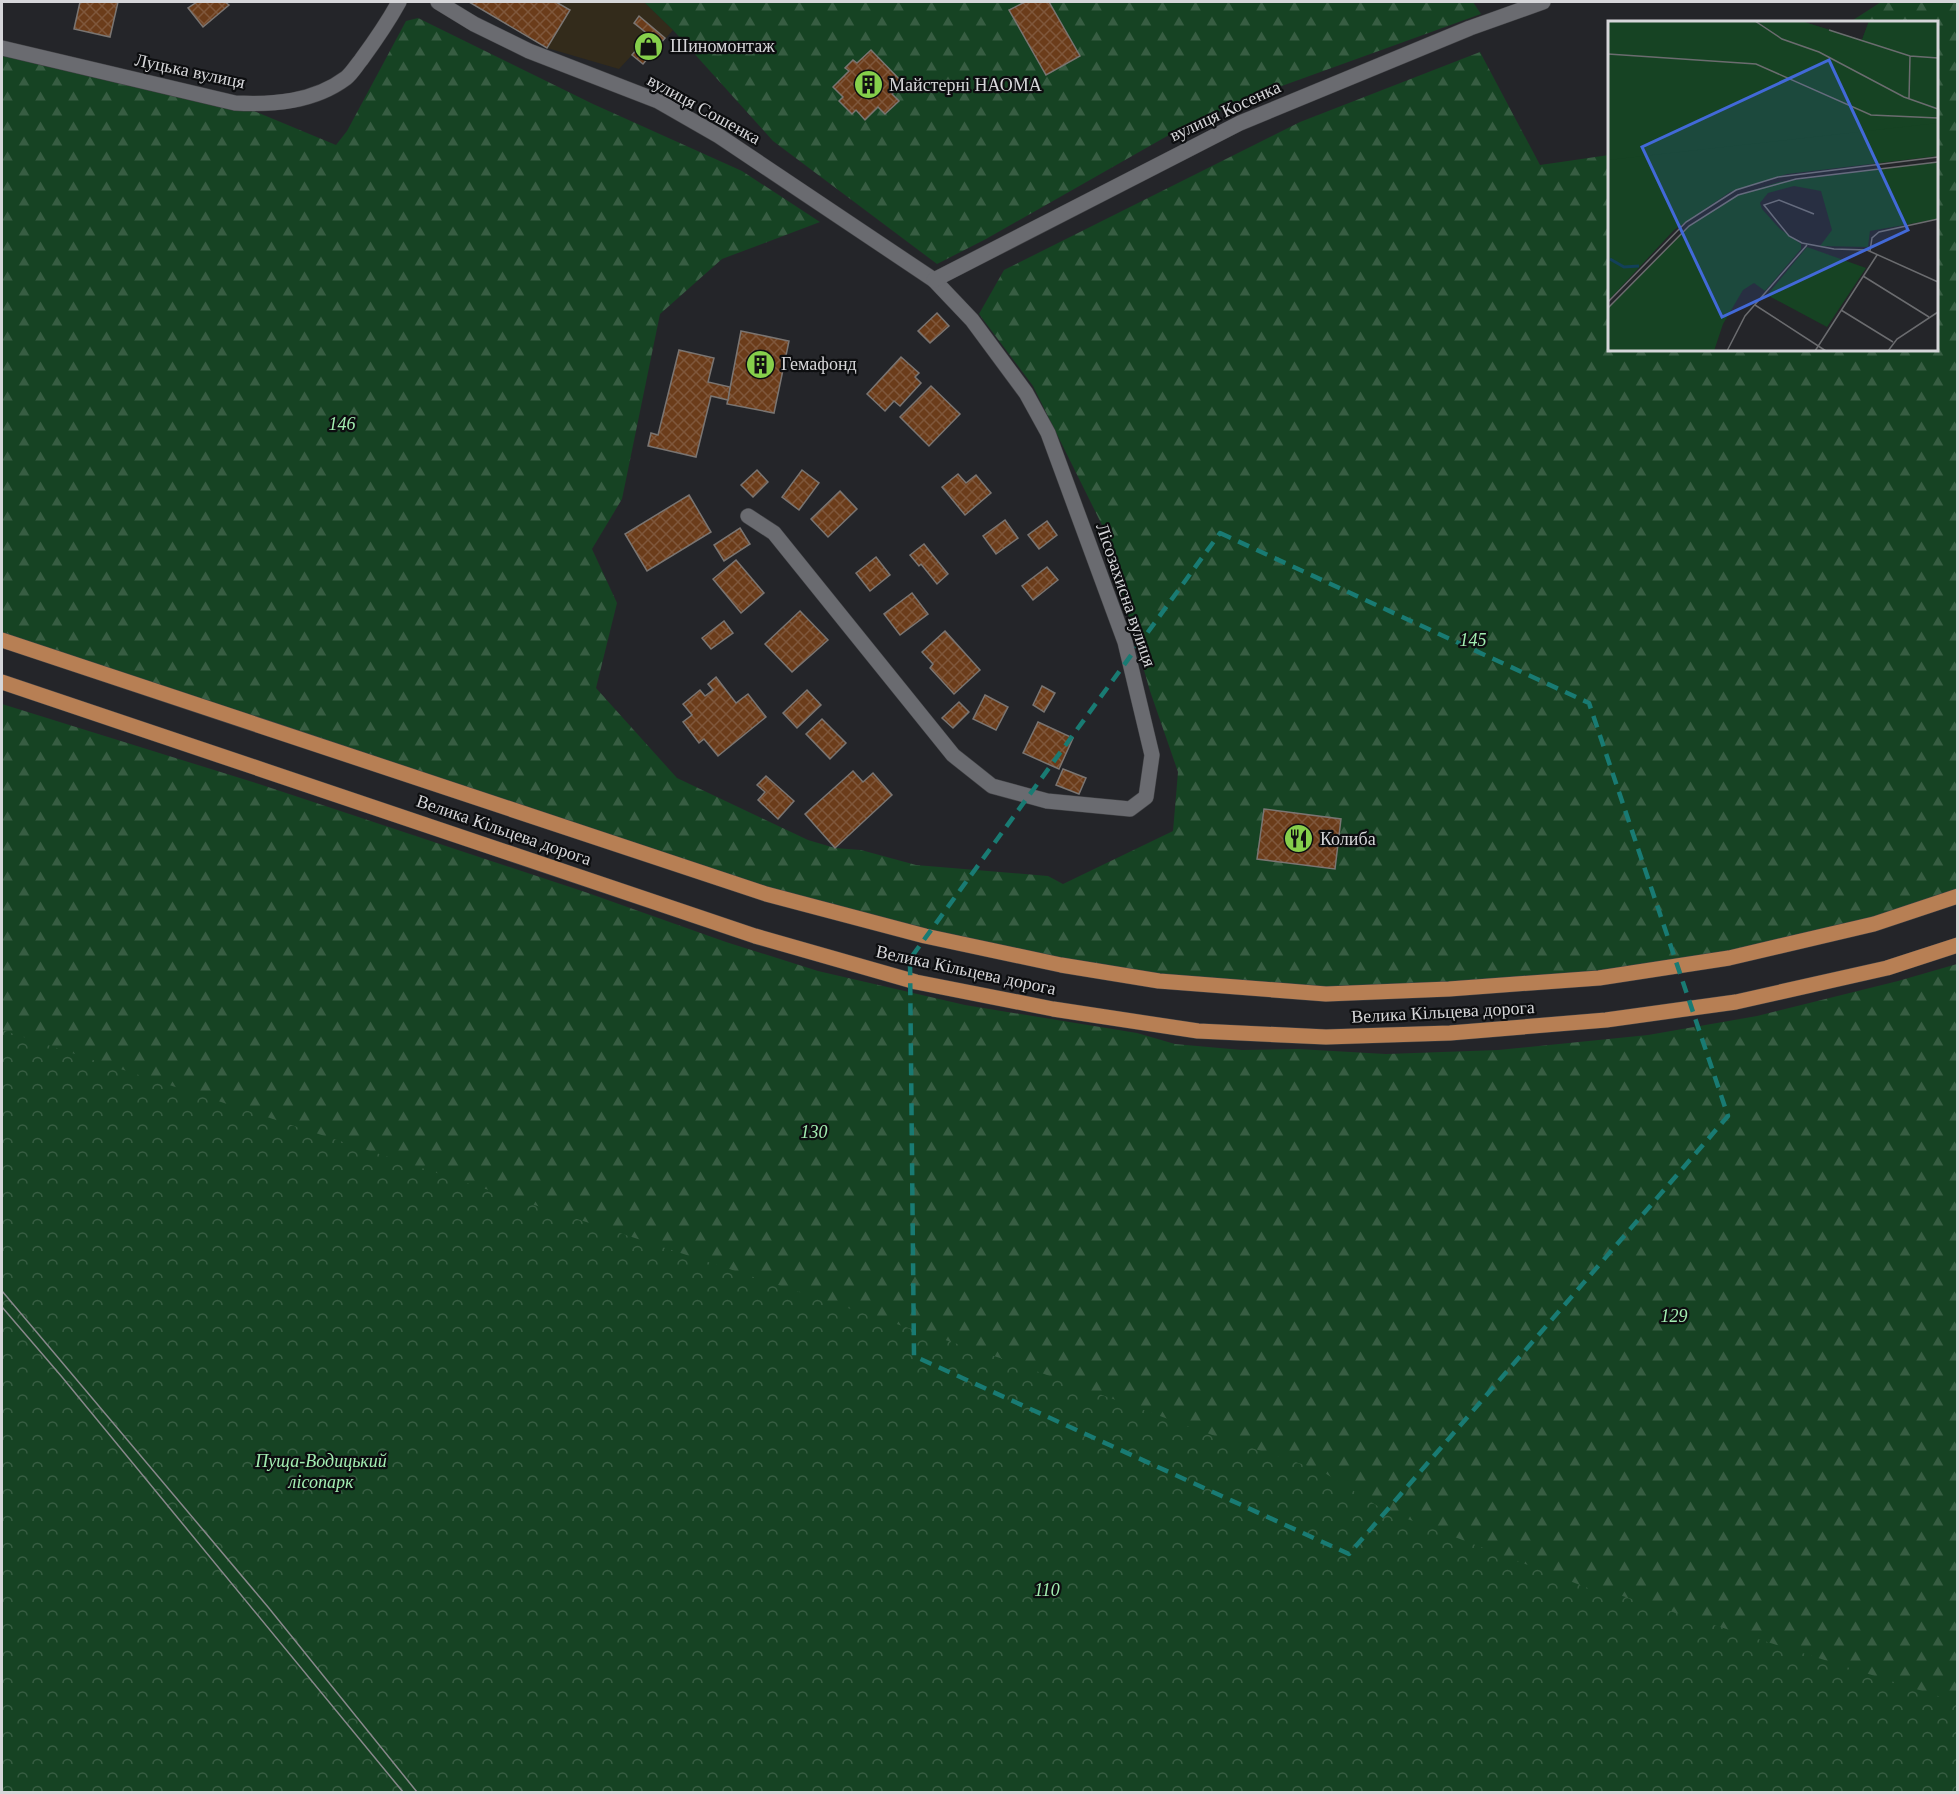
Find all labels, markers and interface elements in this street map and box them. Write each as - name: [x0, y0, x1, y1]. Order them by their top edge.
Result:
- inset map: [1608, 21, 1938, 351]
- shop icon: Шиномонтаж: [633, 30, 665, 62]
- place label: Шиномонтаж: [670, 36, 775, 56]
- street label: Луцька вулиця: [133, 50, 247, 92]
- building icon: Майстерні НАОМА: [852, 69, 884, 101]
- street label: вулиця Сошенка: [644, 70, 764, 148]
- place label: Майстерні НАОМА: [889, 75, 1042, 95]
- street label: вулиця Косенка: [1166, 77, 1284, 145]
- building icon: Гемафонд: [744, 348, 776, 380]
- place label: Гемафонд: [781, 354, 857, 374]
- park label: 146: [329, 414, 356, 434]
- street label: Лісозахисна вулиця: [1092, 521, 1160, 669]
- park label: 145: [1460, 630, 1487, 650]
- street label: Велика Кільцева дорога: [414, 791, 594, 869]
- restaurant icon: Колиба: [1283, 823, 1315, 855]
- place label: Колиба: [1320, 829, 1376, 849]
- street label: Велика Кільцева дорога: [874, 941, 1058, 999]
- street label: Велика Кільцева дорога: [1351, 997, 1535, 1027]
- park label: 130: [801, 1122, 828, 1142]
- park label: 129: [1661, 1306, 1688, 1326]
- park label: Пуща-Водицький лісопарк: [254, 1451, 387, 1492]
- park label: 110: [1034, 1580, 1060, 1600]

